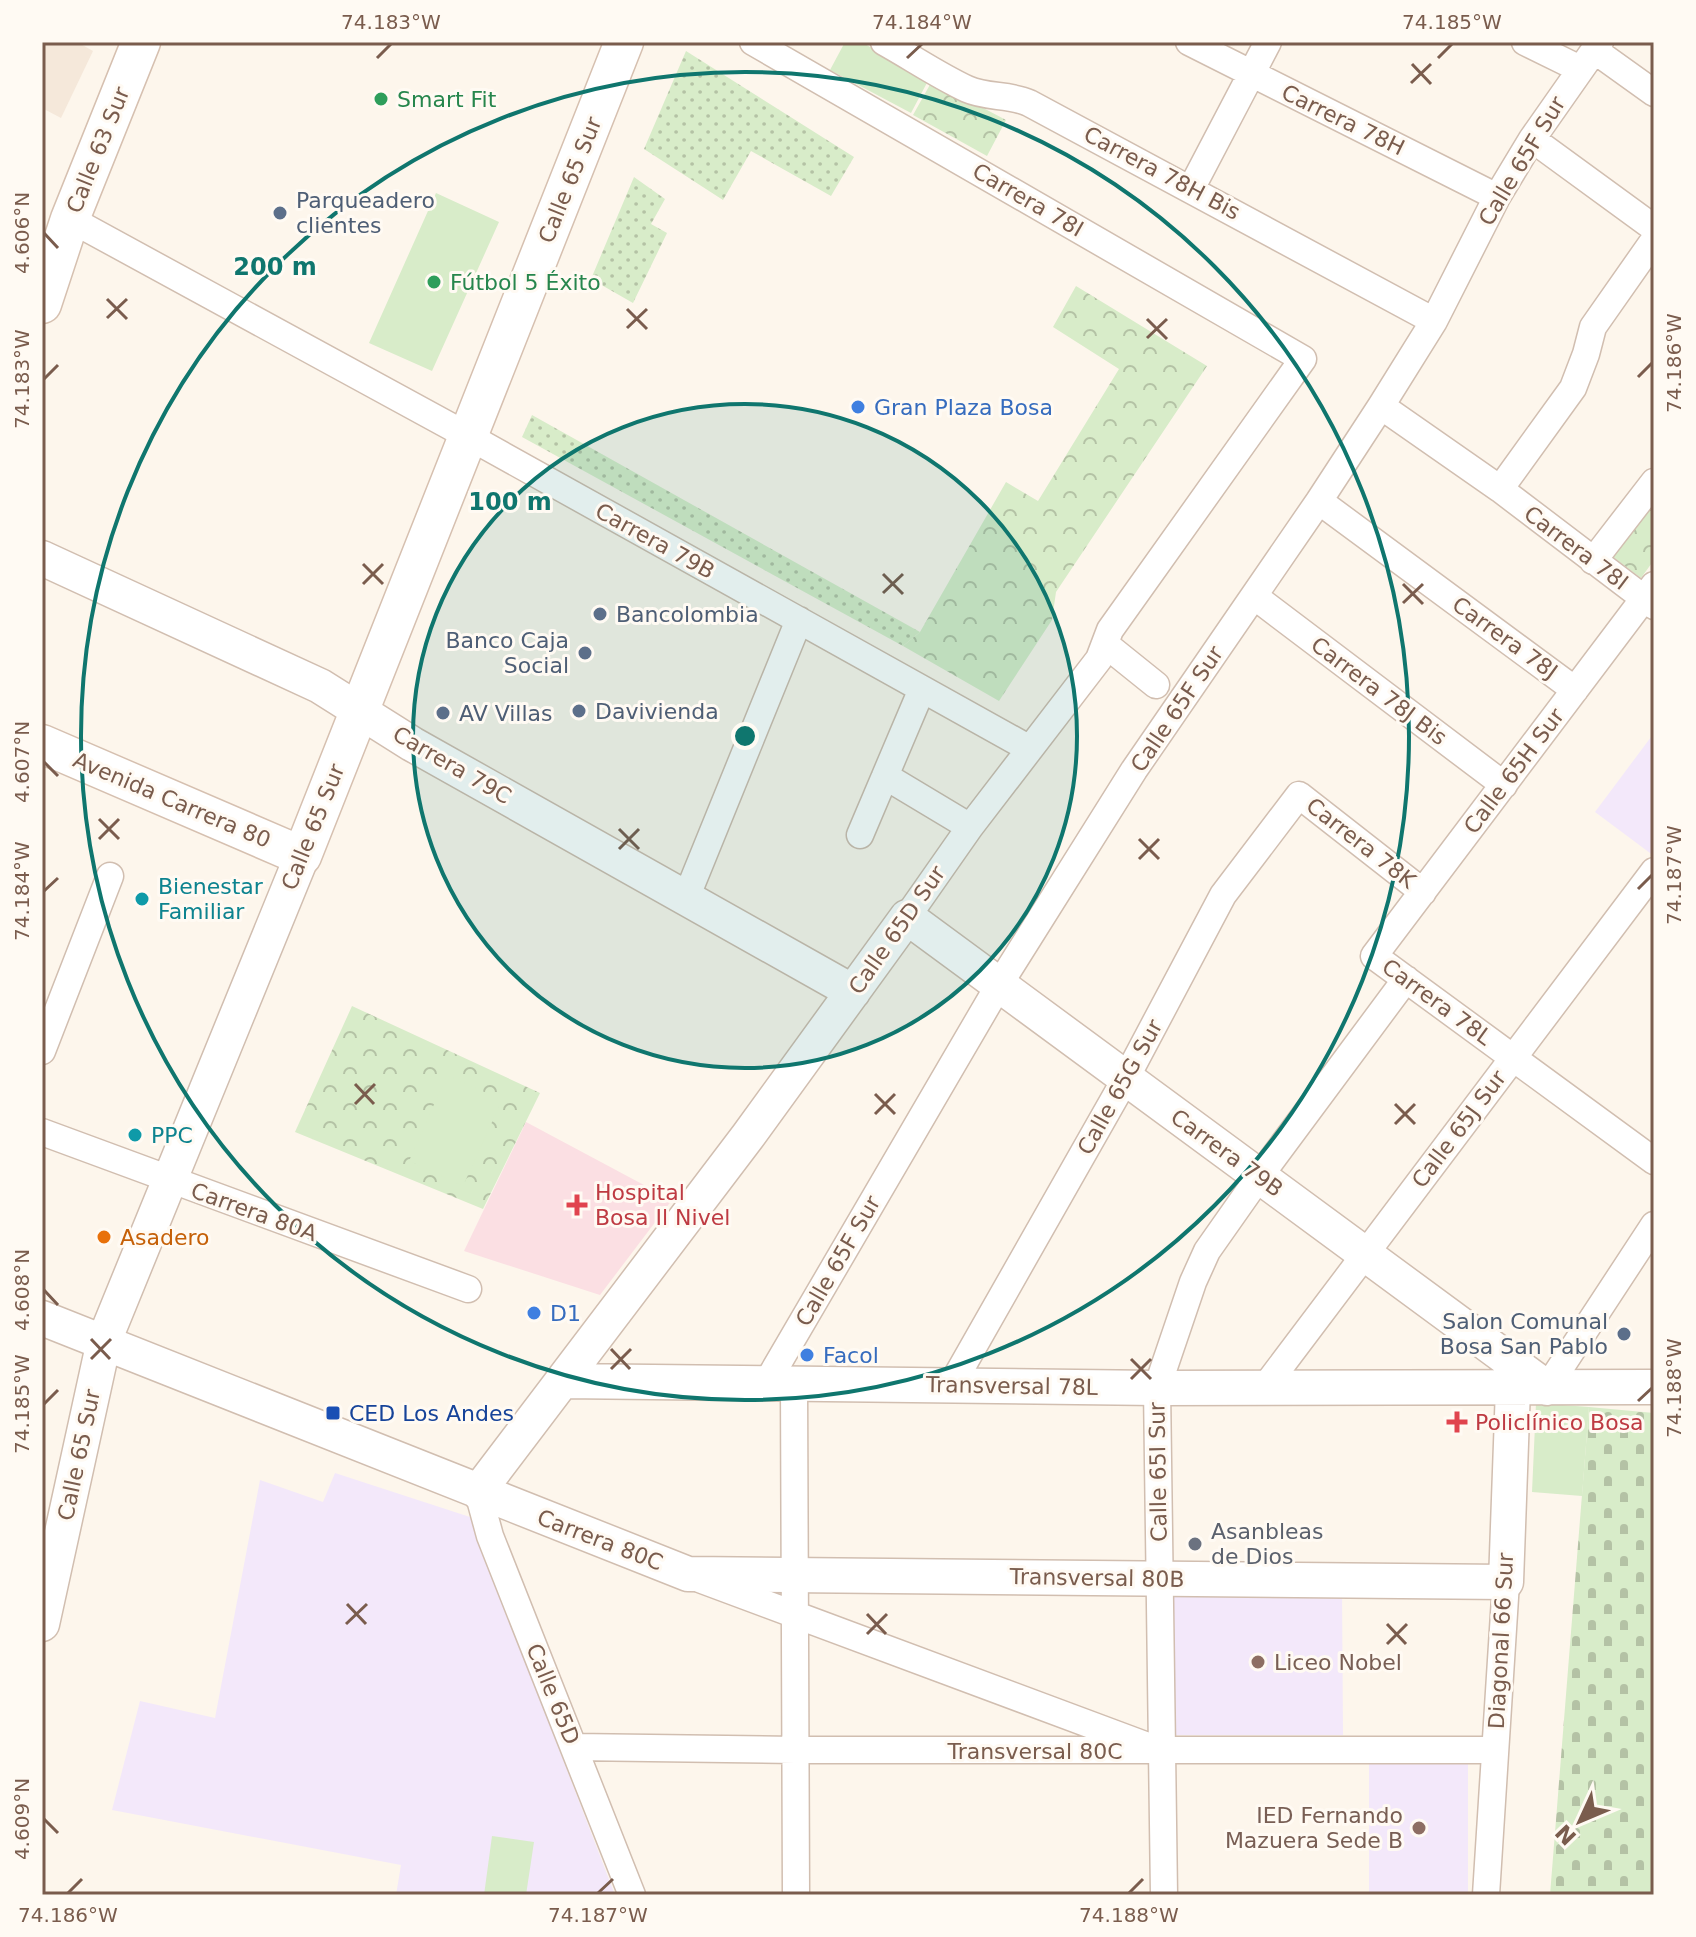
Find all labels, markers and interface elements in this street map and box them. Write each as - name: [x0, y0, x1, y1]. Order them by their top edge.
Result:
- text: 74.183°W: [341, 10, 441, 34]
- text: 74.184°W: [872, 10, 972, 34]
- text: 74.185°W: [1402, 10, 1502, 34]
- street label: Carrera 78H: [1277, 79, 1409, 161]
- street label: Calle 63 Sur: [61, 83, 135, 217]
- place label: Smart Fit: [397, 87, 497, 112]
- marker: Smart Fit: [372, 90, 390, 108]
- street label: Calle 65F Sur: [1474, 91, 1571, 230]
- street label: Calle 65 Sur: [533, 113, 607, 247]
- street label: Carrera 78H Bis: [1080, 121, 1244, 225]
- street label: Carrera 78I: [968, 158, 1088, 242]
- place label: Parqueadero clientes: [296, 188, 435, 238]
- text: 4.606°N: [10, 192, 34, 274]
- marker: Parqueadero clientes: [271, 204, 289, 222]
- text: 200 m: [233, 253, 317, 281]
- place label: Fútbol 5 Éxito: [450, 270, 601, 295]
- marker: Fútbol 5 Éxito: [425, 273, 443, 291]
- text: 74.186°W: [1662, 313, 1686, 413]
- text: 74.183°W: [10, 329, 34, 429]
- place label: Gran Plaza Bosa: [874, 395, 1053, 420]
- marker: Gran Plaza Bosa: [849, 398, 867, 416]
- text: 100 m: [468, 488, 552, 516]
- street label: Carrera 79B: [591, 498, 719, 584]
- street label: Carrera 78I: [1519, 501, 1633, 595]
- street label: Carrera 78J: [1448, 592, 1562, 684]
- place label: Bancolombia: [616, 602, 759, 627]
- marker: Bancolombia: [591, 605, 609, 623]
- place label: Banco Caja Social: [445, 628, 569, 678]
- street label: Carrera 78J Bis: [1306, 632, 1452, 750]
- street label: Calle 65F Sur: [1126, 641, 1229, 777]
- marker: Banco Caja Social: [576, 644, 594, 662]
- place label: Davivienda: [595, 699, 719, 724]
- place label: AV Villas: [459, 701, 553, 726]
- marker: Davivienda: [570, 702, 588, 720]
- street label: Calle 65H Sur: [1459, 703, 1570, 838]
- marker: AV Villas: [434, 704, 452, 722]
- text: 4.607°N: [10, 721, 34, 803]
- street label: Carrera 79C: [388, 721, 516, 809]
- centre of rings: [731, 722, 759, 750]
- street label: Avenida Carrera 80: [70, 747, 274, 853]
- street label: Calle 65 Sur: [276, 760, 350, 894]
- street label: Carrera 78K: [1301, 793, 1421, 894]
- text: 74.187°W: [1662, 825, 1686, 925]
- text: 74.184°W: [10, 841, 34, 941]
- street label: Calle 65D Sur: [844, 860, 951, 999]
- place label: Bienestar Familiar: [158, 874, 264, 924]
- marker: Bienestar Familiar: [133, 890, 151, 908]
- street label: Carrera 78L: [1377, 954, 1497, 1051]
- street label: Calle 65G Sur: [1073, 1014, 1168, 1159]
- street label: Calle 65J Sur: [1407, 1065, 1512, 1192]
- street label: Carrera 79B: [1166, 1104, 1288, 1202]
- place label: PPC: [151, 1123, 193, 1148]
- marker: PPC: [126, 1126, 144, 1144]
- street label: Carrera 80A: [188, 1178, 320, 1246]
- place label: Hospital Bosa Il Nivel: [595, 1180, 730, 1230]
- street label: Calle 65F Sur: [791, 1191, 886, 1331]
- marker: Hospital Bosa Il Nivel: [566, 1194, 588, 1216]
- place label: Asadero: [120, 1225, 210, 1250]
- marker: Asadero: [95, 1228, 113, 1246]
- text: 4.608°N: [10, 1249, 34, 1331]
- place label: D1: [550, 1301, 581, 1326]
- marker: D1: [525, 1304, 543, 1322]
- place label: Salon Comunal Bosa San Pablo: [1440, 1309, 1608, 1359]
- marker: Salon Comunal Bosa San Pablo: [1615, 1325, 1633, 1343]
- text: 74.188°W: [1662, 1338, 1686, 1438]
- place label: Facol: [823, 1343, 879, 1368]
- marker: Facol: [798, 1346, 816, 1364]
- text: 74.185°W: [10, 1354, 34, 1454]
- street label: Transversal 78L: [925, 1372, 1099, 1400]
- street label: Calle 65 Sur: [53, 1386, 105, 1523]
- place label: CED Los Andes: [349, 1401, 514, 1426]
- street label: Calle 65I Sur: [1144, 1401, 1172, 1542]
- marker: CED Los Andes: [324, 1404, 342, 1422]
- place label: Policlínico Bosa: [1475, 1410, 1644, 1435]
- marker: Policlínico Bosa: [1446, 1411, 1468, 1433]
- street label: Carrera 80C: [534, 1505, 666, 1575]
- place label: Asanbleas de Dios: [1211, 1519, 1324, 1569]
- marker: Asanbleas de Dios: [1186, 1535, 1204, 1553]
- street label: Diagonal 66 Sur: [1484, 1551, 1518, 1730]
- street label: Transversal 80B: [1008, 1564, 1185, 1592]
- street label: Calle 65D: [521, 1640, 585, 1748]
- place label: Liceo Nobel: [1274, 1650, 1402, 1675]
- marker: Liceo Nobel: [1249, 1653, 1267, 1671]
- street label: Transversal 80C: [946, 1739, 1123, 1764]
- text: 4.609°N: [10, 1778, 34, 1860]
- north arrow: [1540, 1781, 1620, 1861]
- place label: IED Fernando Mazuera Sede B: [1225, 1803, 1403, 1853]
- marker: IED Fernando Mazuera Sede B: [1410, 1819, 1428, 1837]
- text: N: [1551, 1819, 1581, 1850]
- text: 74.186°W: [18, 1903, 118, 1927]
- text: 74.187°W: [548, 1903, 648, 1927]
- text: 74.188°W: [1079, 1903, 1179, 1927]

